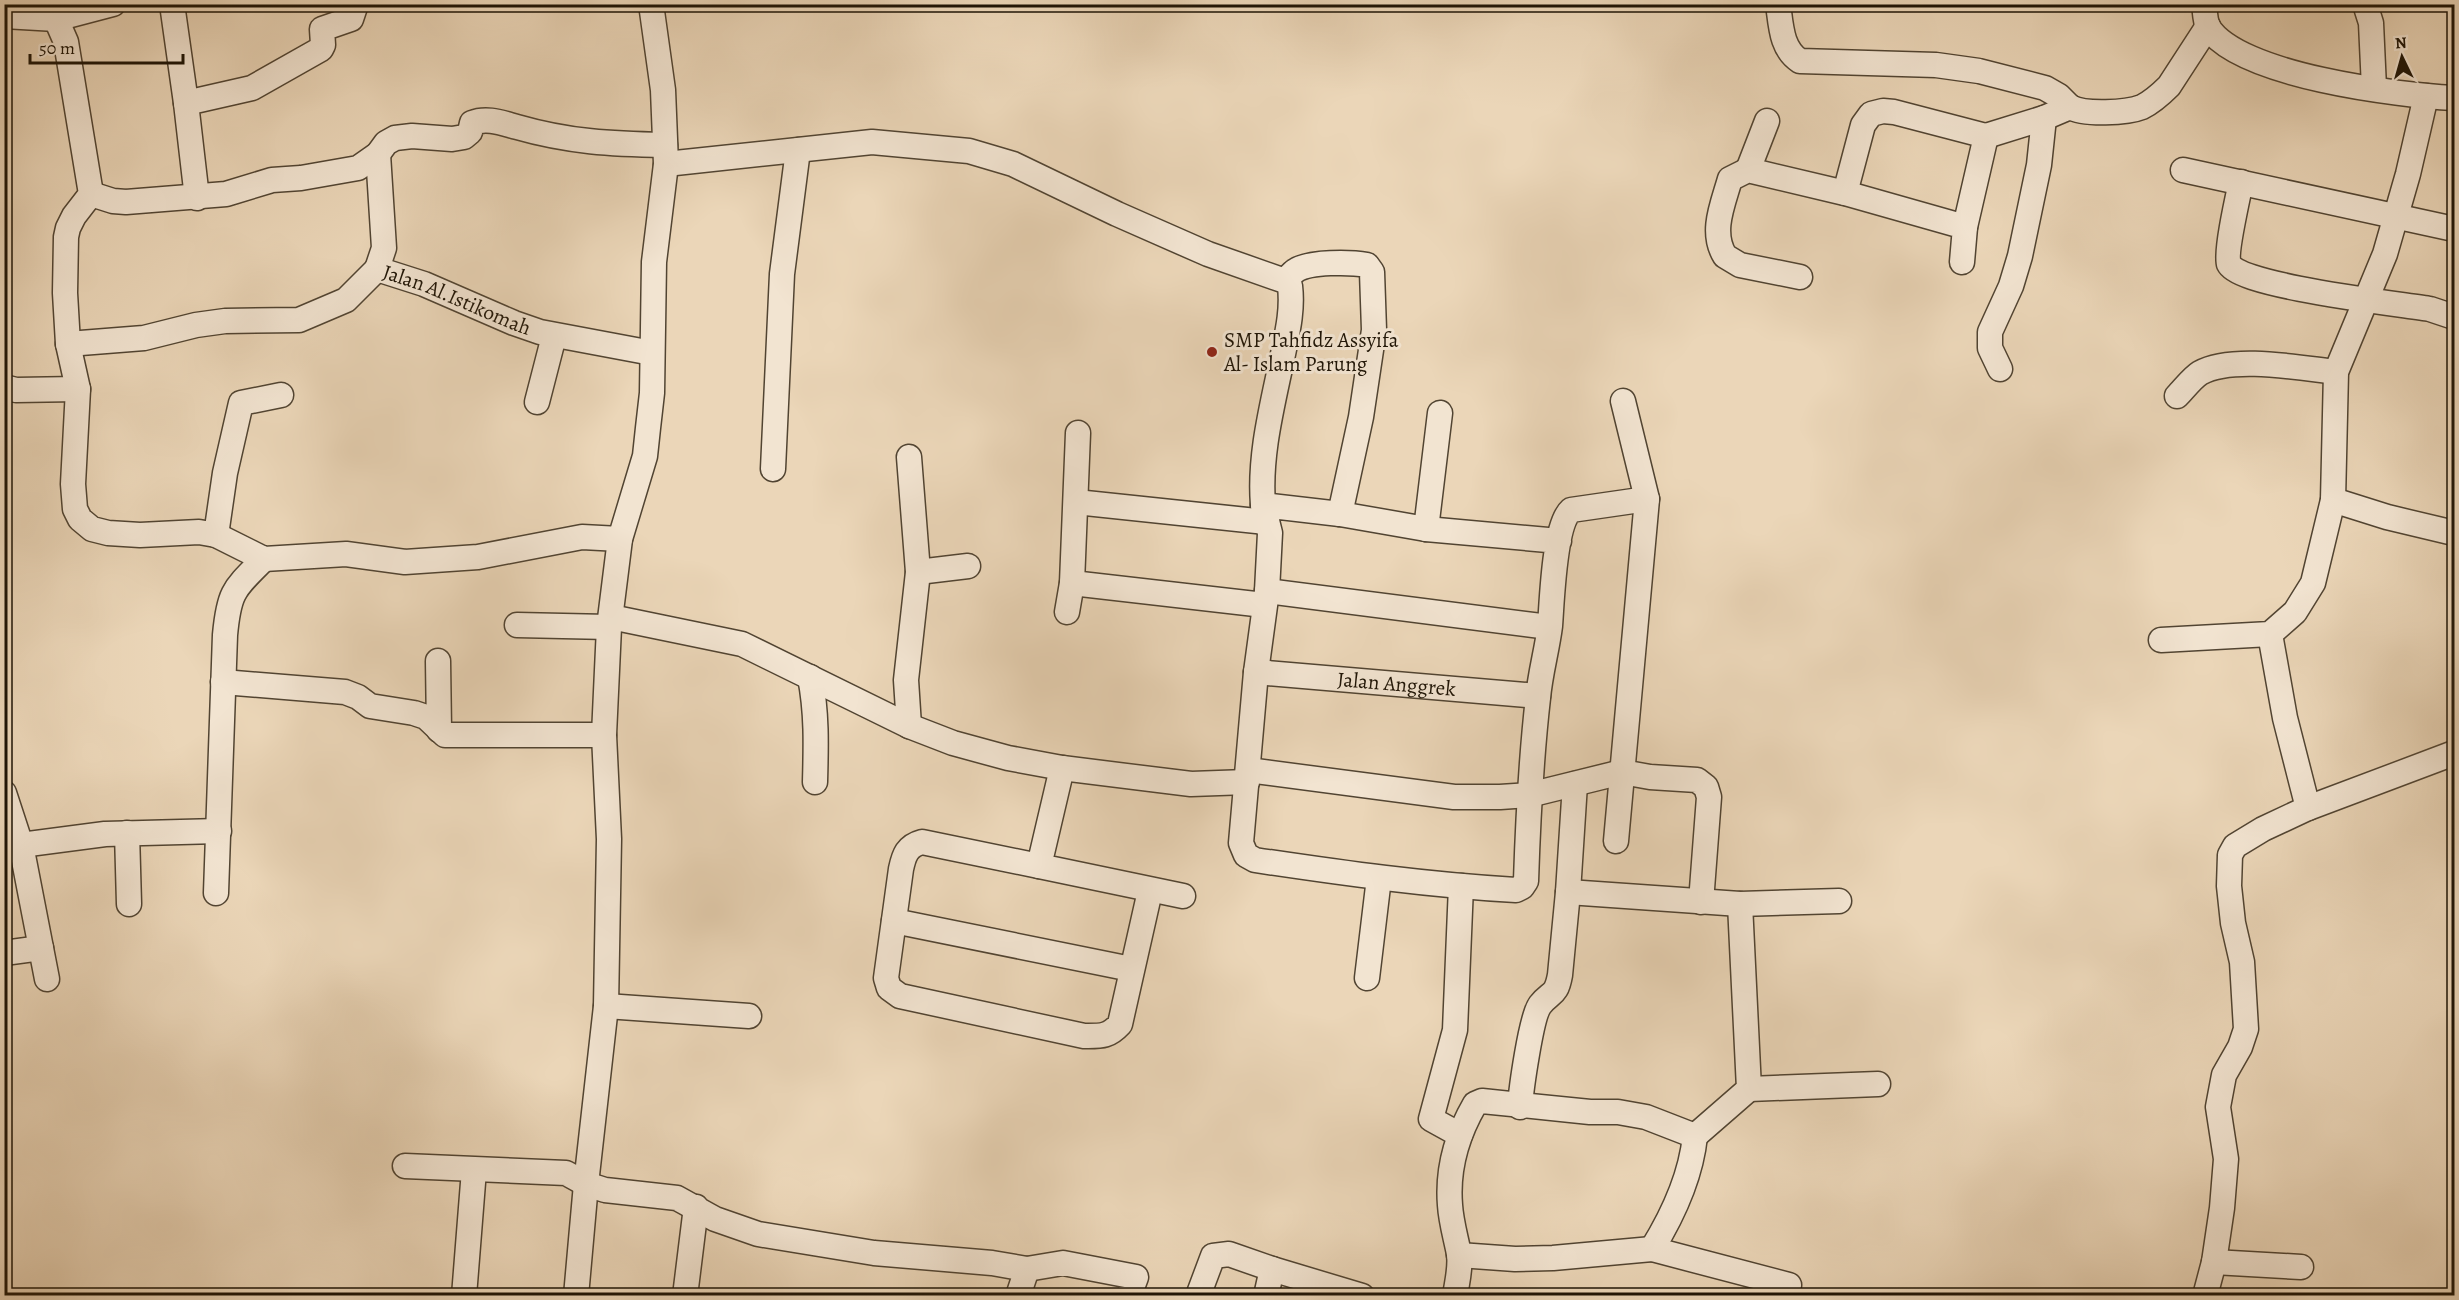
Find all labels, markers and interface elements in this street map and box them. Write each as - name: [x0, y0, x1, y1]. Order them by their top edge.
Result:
- scale bar: [30, 27, 183, 65]
- north arrow: [2372, 27, 2432, 87]
- text: N: [2394, 32, 2408, 55]
- text: 50 m: [39, 36, 75, 60]
- street label: Jalan Al.Istikomah: [379, 258, 535, 342]
- place label: SMP Tahfidz Assyifa Al- Islam Parung: [1223, 326, 1399, 378]
- marker: SMP Tahfidz Assyifa Al- Islam Parung: [1205, 345, 1219, 359]
- street label: Jalan Anggrek: [1336, 665, 1457, 703]

